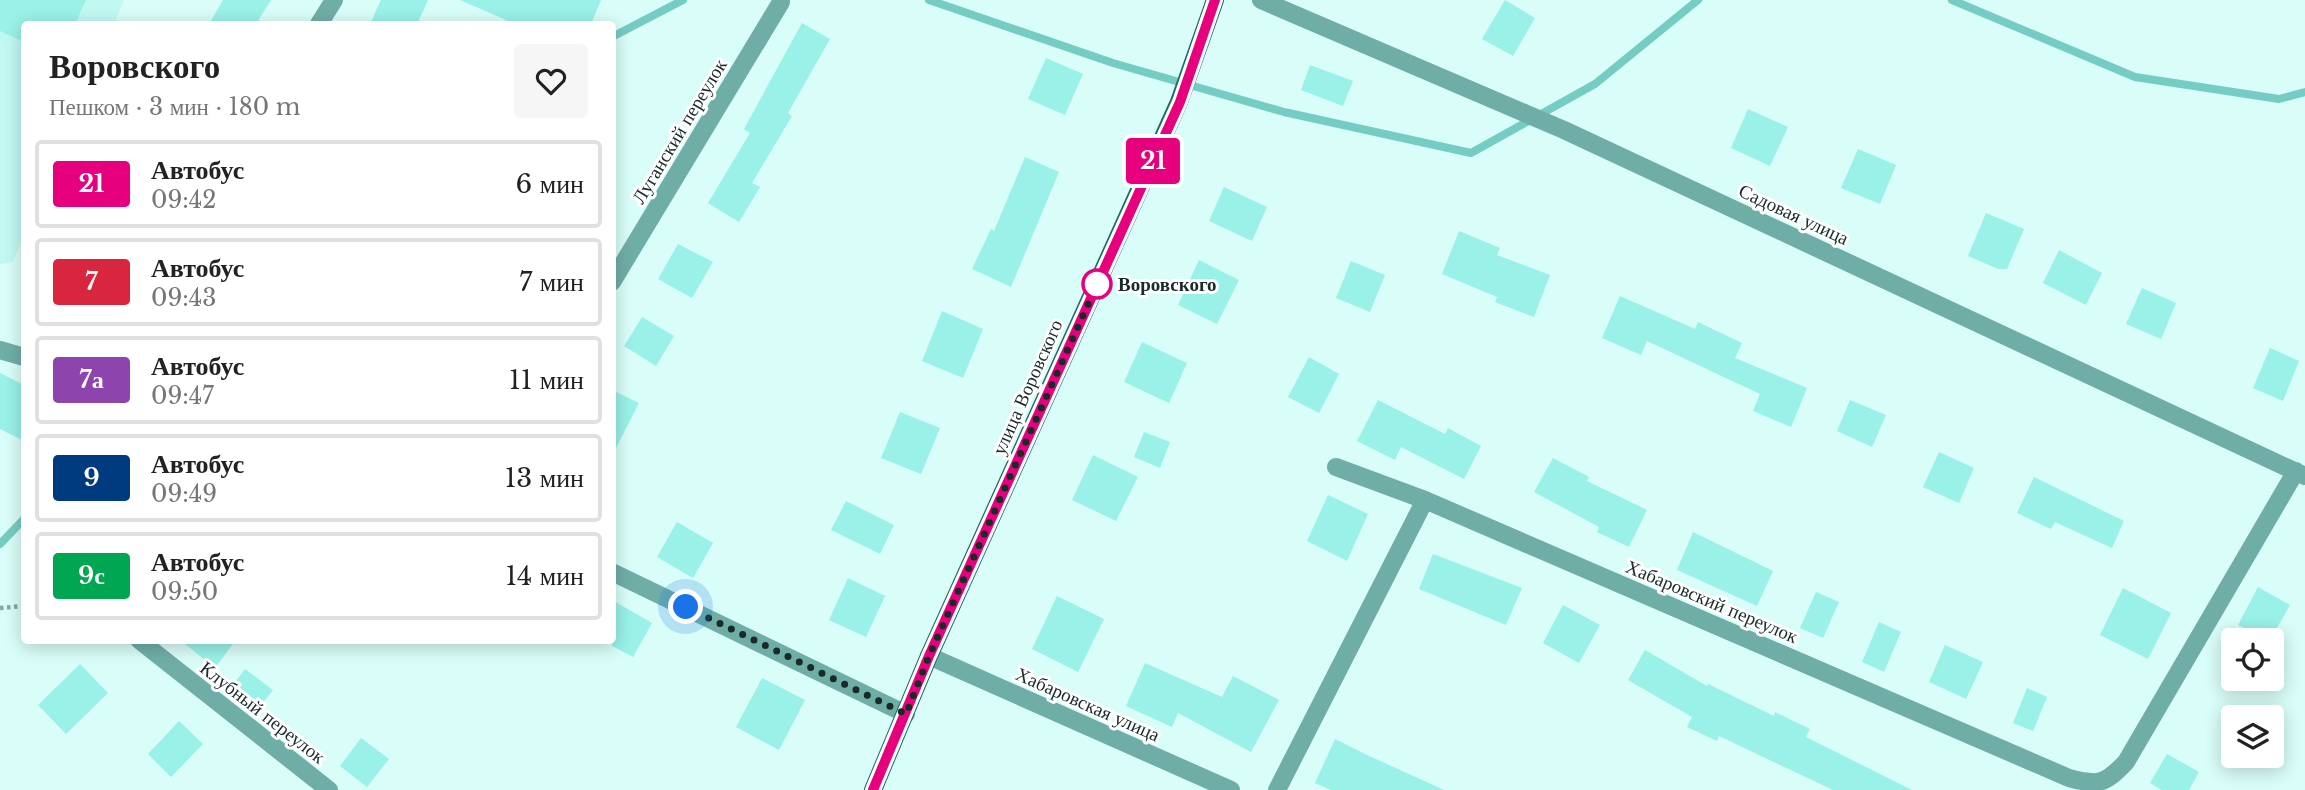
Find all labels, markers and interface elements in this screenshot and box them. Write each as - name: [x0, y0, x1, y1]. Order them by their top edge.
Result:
- button: heart: [514, 44, 588, 118]
- text: Воровского: [49, 46, 220, 87]
- street label: Луганский переулок: [627, 54, 732, 208]
- text: Пешком · 3 мин · 180 m: [49, 93, 301, 121]
- line badge: 21: [1122, 138, 1184, 184]
- text: 21: [1140, 146, 1166, 175]
- text: Автобус: [151, 154, 244, 186]
- text: 6 мин: [516, 168, 584, 200]
- text: 21: [78, 169, 105, 198]
- street label: Садовая улица: [1735, 179, 1853, 250]
- text: 09:42: [151, 186, 216, 214]
- text: Автобус: [151, 252, 244, 284]
- text: 7 мин: [519, 266, 584, 298]
- text: 7: [85, 267, 98, 296]
- marker: Воровского: [1082, 269, 1112, 299]
- place label: Воровского: [1118, 273, 1217, 296]
- text: 09:43: [151, 284, 216, 312]
- street label: улица Воровского: [987, 316, 1068, 458]
- text: Автобус: [151, 350, 244, 382]
- text: 11 мин: [509, 364, 584, 396]
- text: 7а: [79, 365, 104, 394]
- text: 09:47: [151, 382, 214, 410]
- text: Автобус: [151, 448, 244, 480]
- text: 13 мин: [505, 462, 584, 494]
- text: 9: [83, 463, 100, 492]
- text: 09:49: [151, 480, 217, 508]
- text: Автобус: [151, 546, 244, 578]
- street label: Хабаровский переулок: [1622, 555, 1802, 648]
- text: 14 мин: [505, 560, 584, 592]
- text: 9с: [78, 561, 105, 590]
- text: 09:50: [151, 578, 218, 606]
- your location: [668, 589, 703, 624]
- map controls: [2221, 628, 2284, 768]
- button: locate: [2221, 628, 2284, 691]
- street label: Клубный переулок: [195, 656, 330, 769]
- street label: Хабаровская улица: [1012, 662, 1164, 747]
- button: layers: [2221, 705, 2284, 768]

